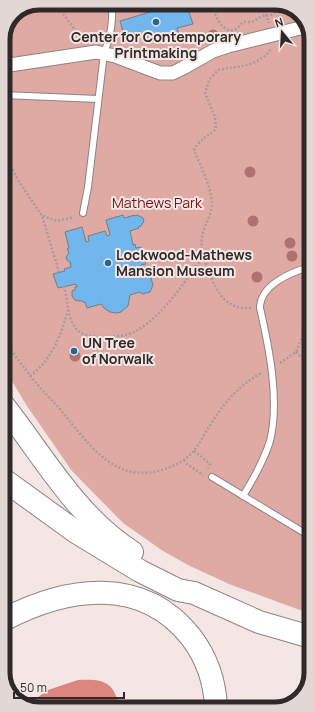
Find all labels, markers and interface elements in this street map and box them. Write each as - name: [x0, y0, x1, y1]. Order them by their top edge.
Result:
- north arrow: [262, 12, 302, 52]
- text: N: [273, 14, 285, 30]
- marker: Center for Contemporary Printmaking: [151, 17, 161, 27]
- place label: Center for Contemporary Printmaking: [71, 27, 241, 62]
- park label: Mathews Park: [112, 193, 203, 212]
- place label: Lockwood-Mathews Mansion Museum: [116, 245, 252, 280]
- marker: Lockwood-Mathews Mansion Museum: [103, 258, 113, 268]
- place label: UN Tree of Norwalk: [82, 333, 154, 368]
- marker: UN Tree of Norwalk: [69, 346, 79, 356]
- scale bar: [14, 674, 124, 700]
- text: 50 m: [20, 679, 47, 696]

